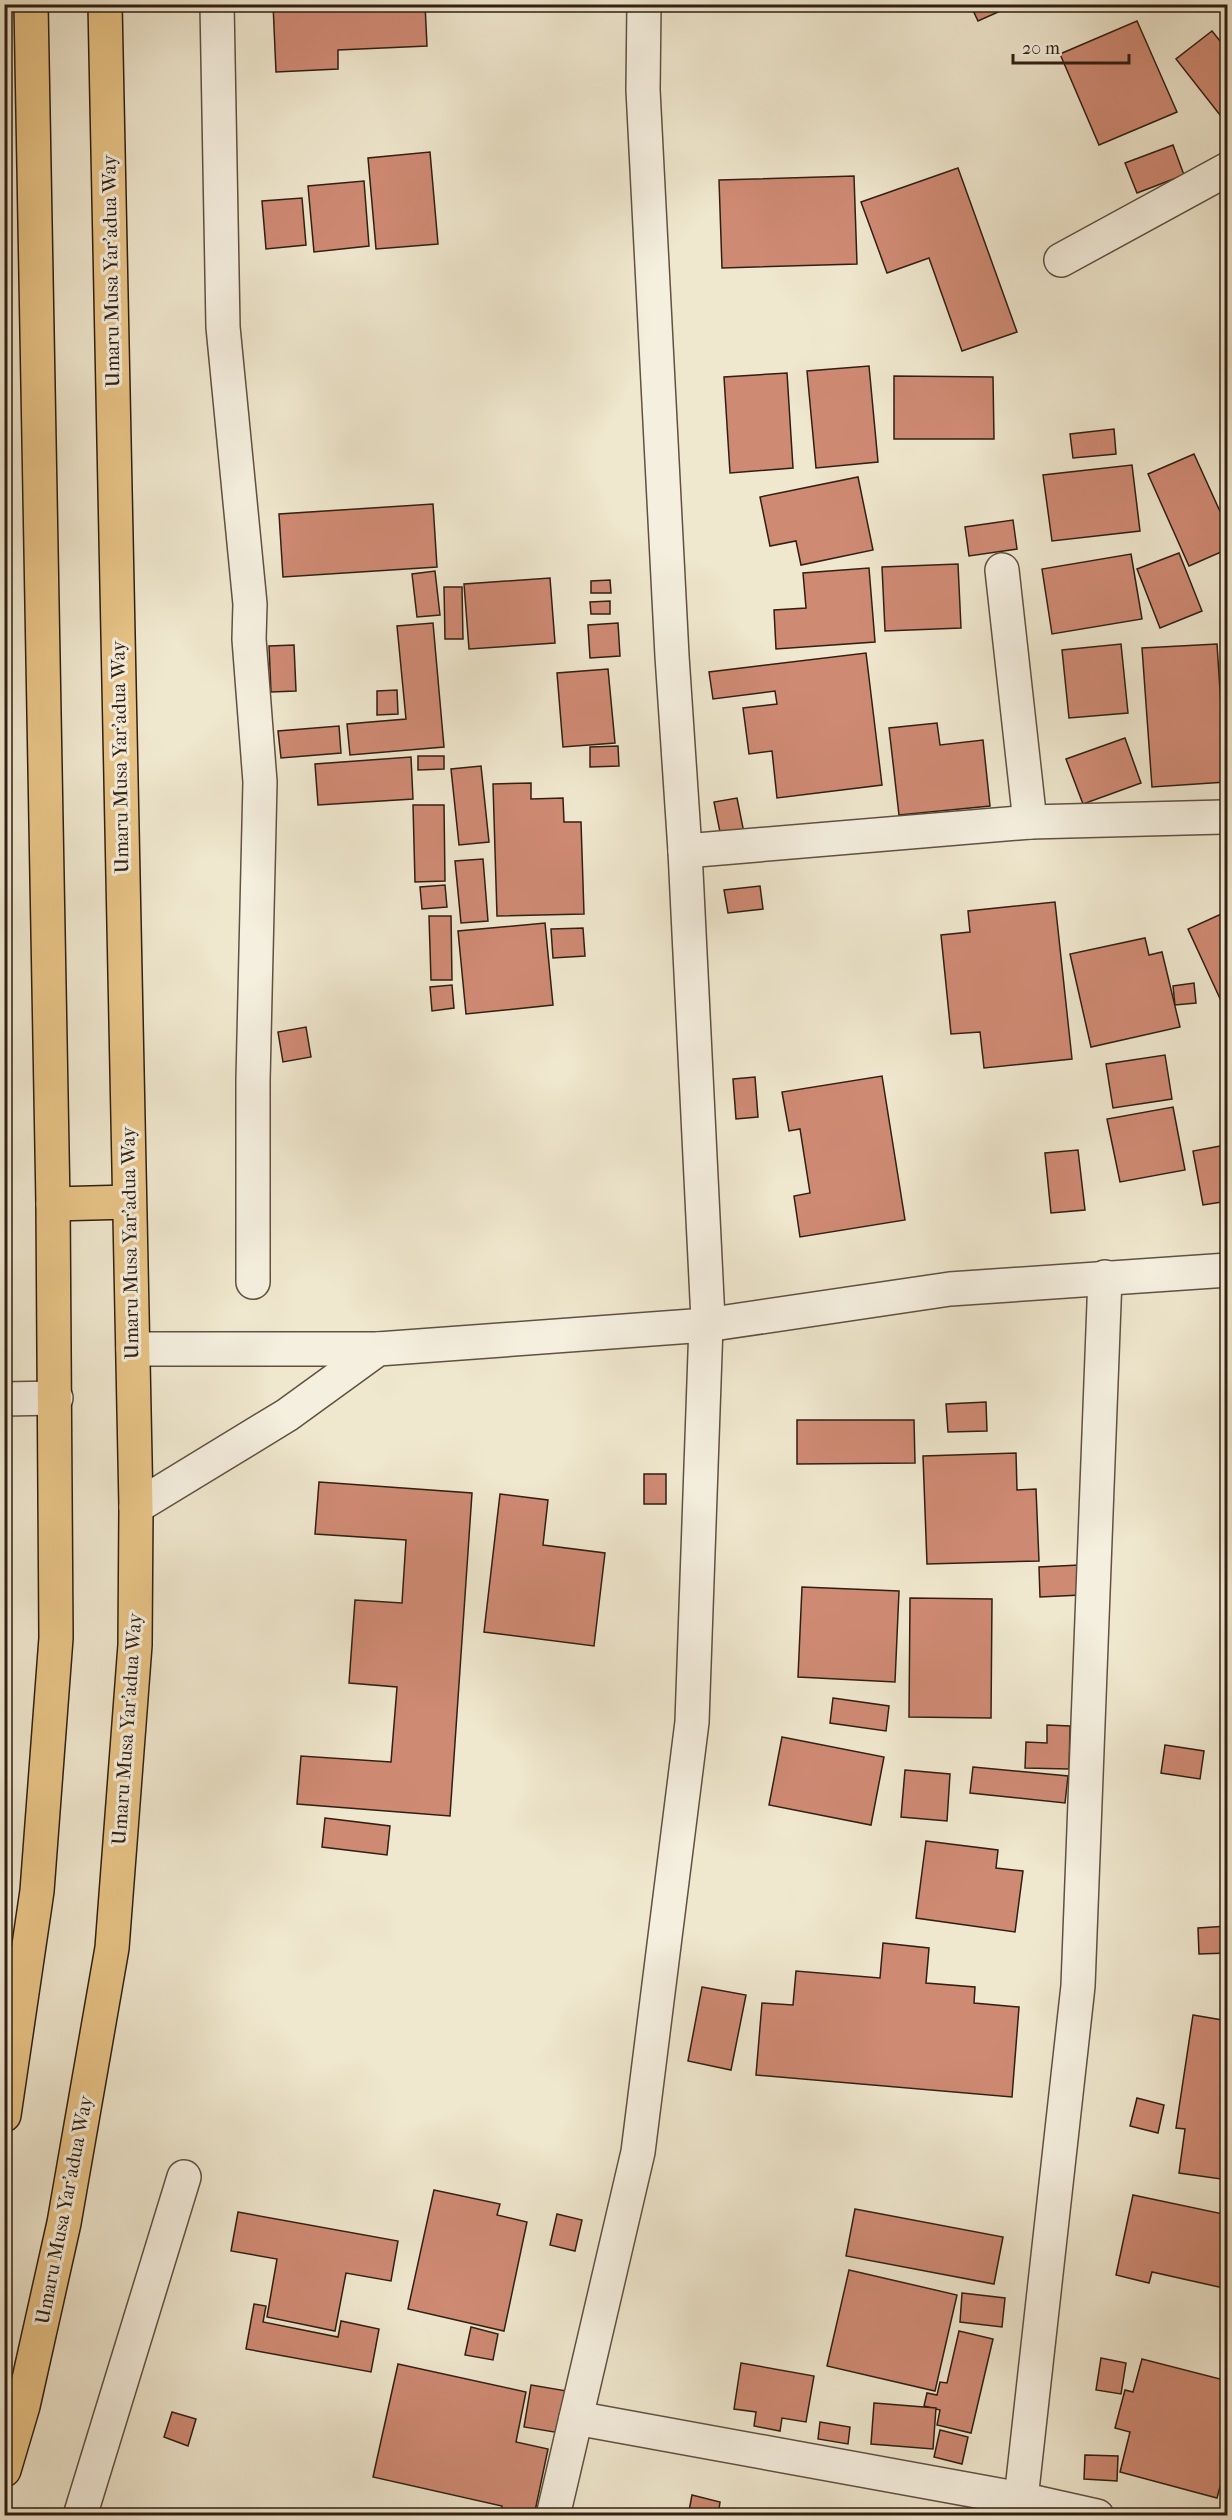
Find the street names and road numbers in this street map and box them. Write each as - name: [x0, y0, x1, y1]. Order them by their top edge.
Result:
- street label: Umaru Musa Yar'adua Way: [97, 153, 125, 387]
- street label: Umaru Musa Yar'adua Way: [106, 639, 134, 873]
- street label: Umaru Musa Yar'adua Way: [116, 1125, 144, 1359]
- street label: Umaru Musa Yar'adua Way: [107, 1611, 147, 1846]
- street label: Umaru Musa Yar'adua Way: [31, 2092, 98, 2326]

